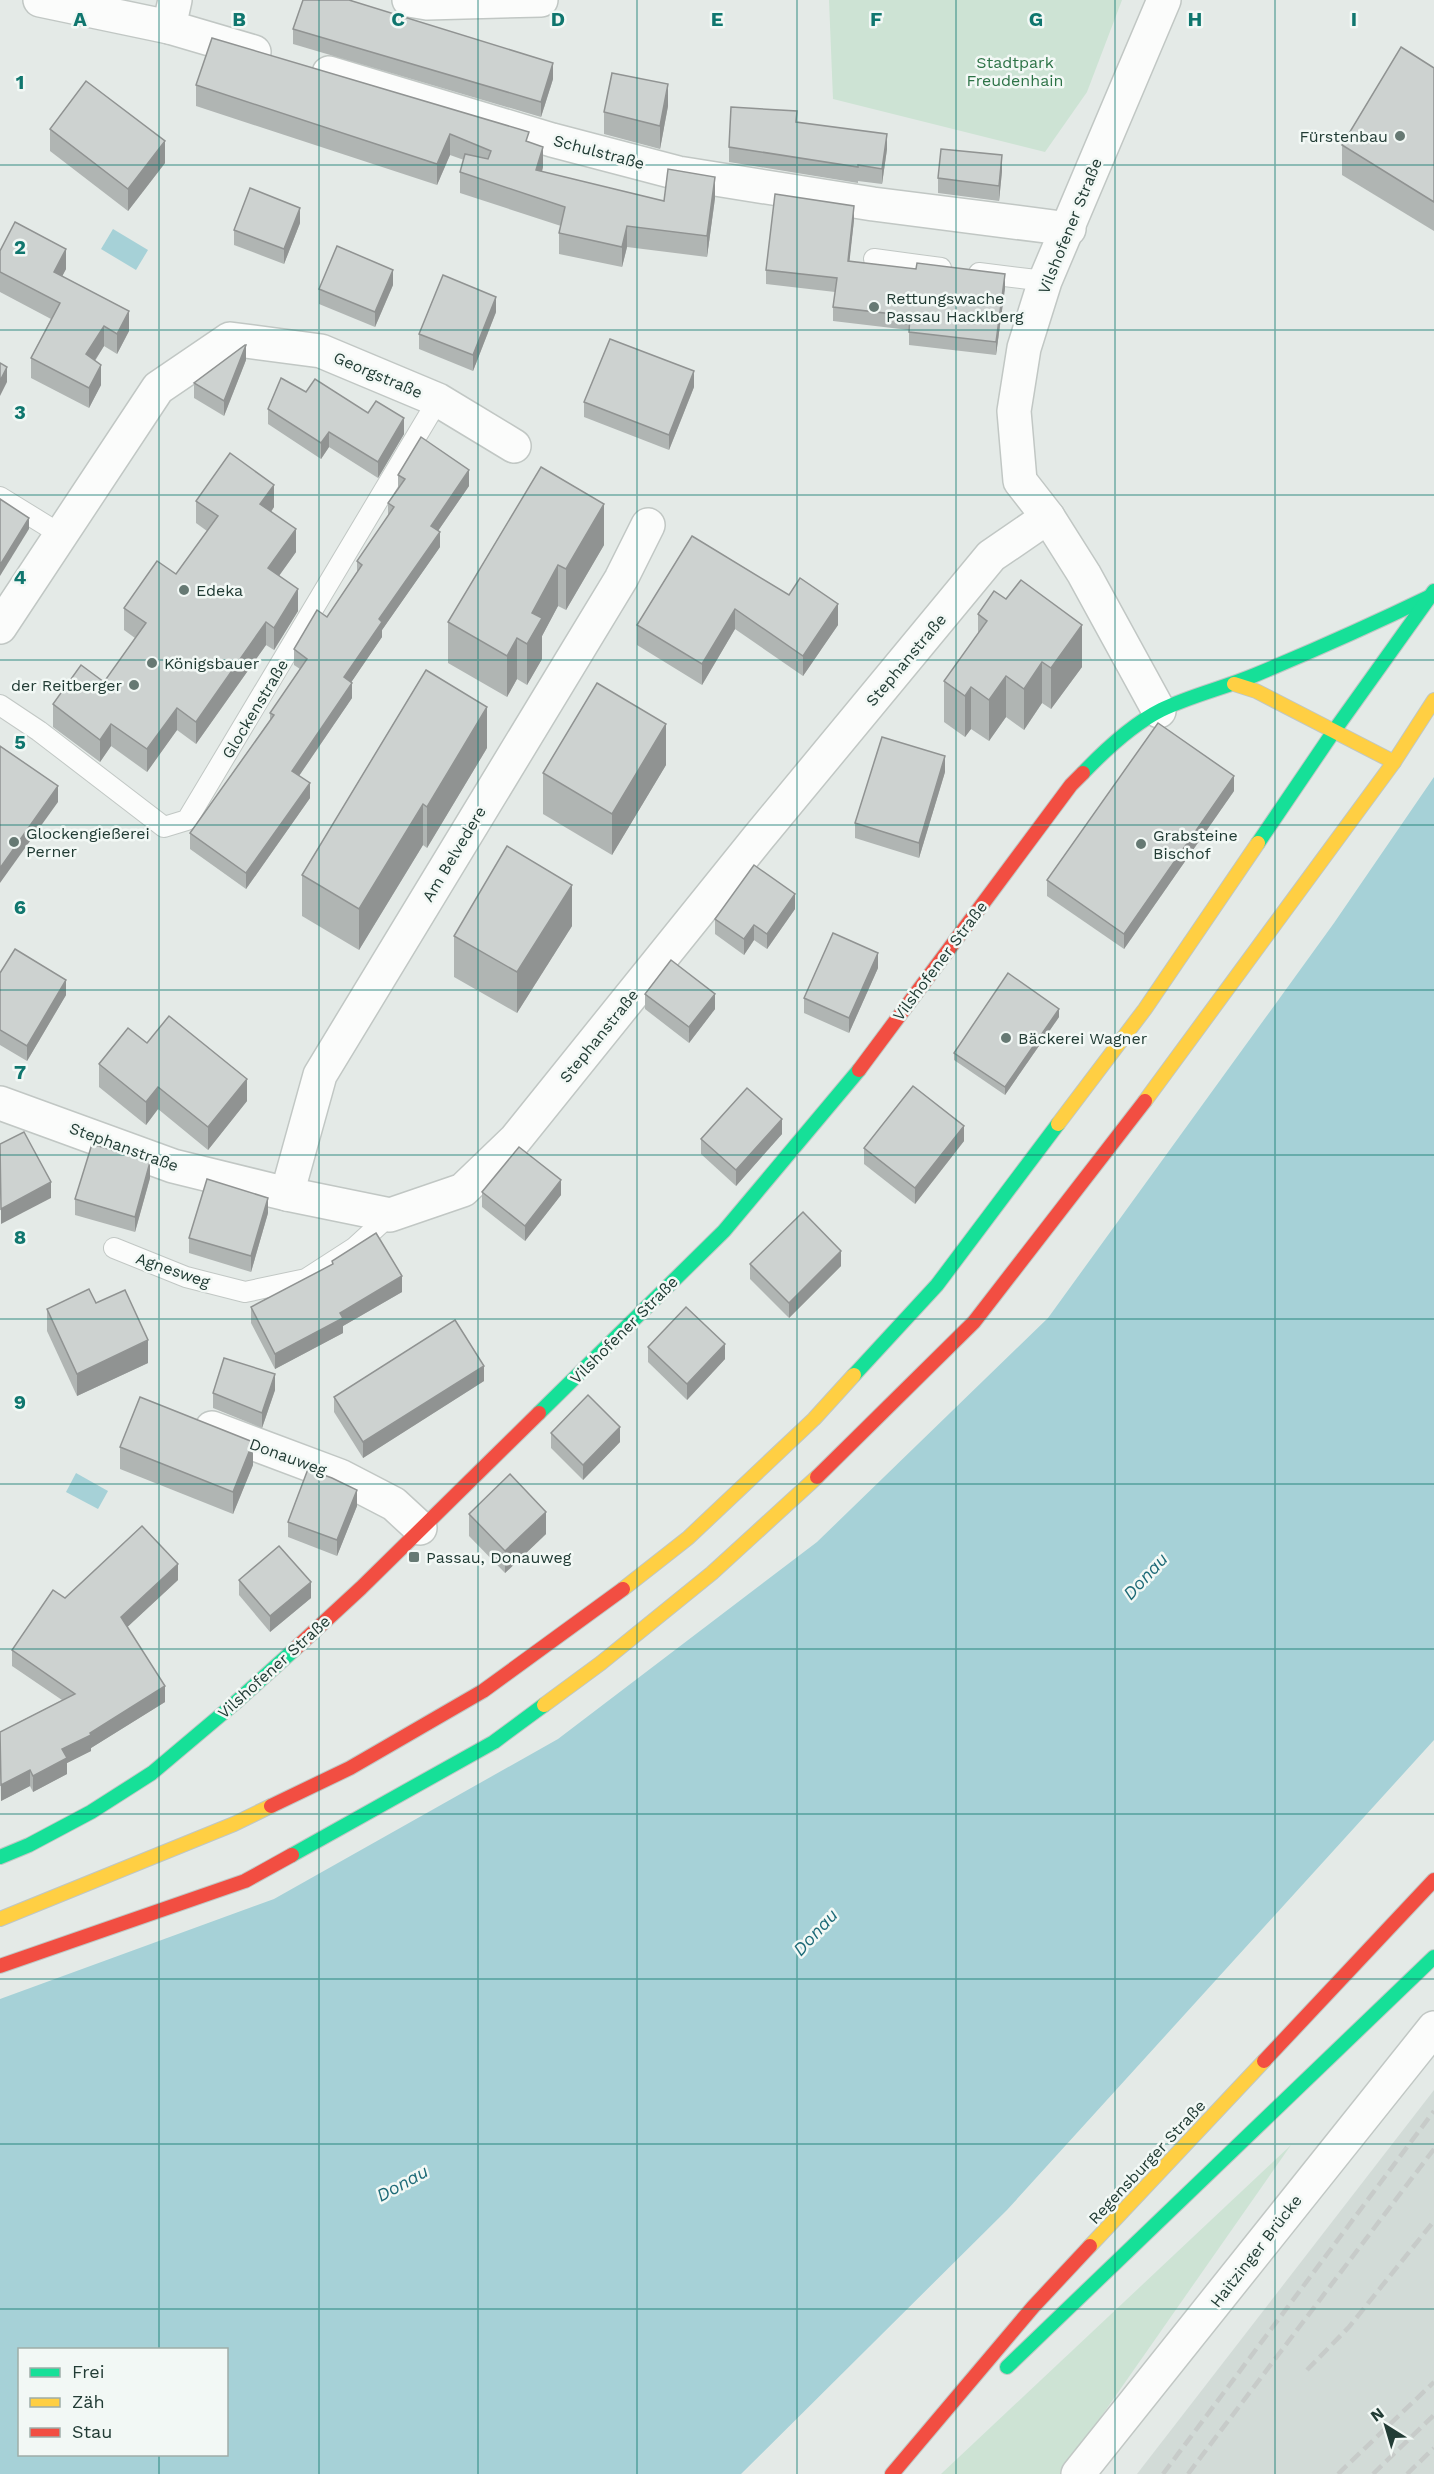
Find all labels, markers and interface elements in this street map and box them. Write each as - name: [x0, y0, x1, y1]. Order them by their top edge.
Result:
- text: A: [73, 7, 87, 31]
- text: B: [232, 7, 246, 31]
- text: C: [391, 7, 405, 31]
- text: D: [551, 7, 565, 31]
- text: E: [711, 7, 723, 31]
- text: F: [870, 7, 882, 31]
- text: G: [1029, 7, 1043, 31]
- text: H: [1188, 7, 1202, 31]
- text: I: [1351, 7, 1357, 31]
- park label: Stadtpark Freudenhain: [967, 53, 1063, 90]
- text: 1: [16, 70, 24, 94]
- place label: Fürstenbau: [1300, 127, 1388, 146]
- marker: Fürstenbau: [1393, 129, 1407, 143]
- street label: Schulstraße: [551, 131, 647, 173]
- street label: Vilshofener Straße: [1034, 155, 1106, 297]
- text: 2: [14, 235, 26, 259]
- place label: Rettungswache Passau Hacklberg: [886, 289, 1024, 326]
- marker: Rettungswache Passau Hacklberg: [867, 300, 881, 314]
- street label: Georgstraße: [331, 348, 425, 402]
- text: 3: [14, 400, 26, 424]
- text: 4: [14, 565, 27, 589]
- place label: Edeka: [196, 581, 243, 600]
- marker: Edeka: [177, 583, 191, 597]
- street label: Stephanstraße: [862, 610, 950, 710]
- place label: Königsbauer: [164, 654, 260, 673]
- marker: Königsbauer: [145, 656, 159, 670]
- street label: Glockenstraße: [218, 656, 292, 762]
- place label: der Reitberger: [11, 676, 122, 695]
- marker: der Reitberger: [127, 678, 141, 692]
- text: 5: [14, 730, 26, 754]
- street label: Am Belvedere: [418, 803, 490, 905]
- place label: Glockengießerei Perner: [26, 824, 150, 861]
- place label: Grabsteine Bischof: [1153, 826, 1238, 863]
- marker: Glockengießerei Perner: [7, 835, 21, 849]
- marker: Grabsteine Bischof: [1134, 837, 1148, 851]
- text: 6: [14, 895, 26, 919]
- street label: Vilshofener Straße: [889, 897, 991, 1025]
- street label: Stephanstraße: [556, 985, 642, 1087]
- place label: Bäckerei Wagner: [1018, 1029, 1148, 1048]
- marker: Bäckerei Wagner: [999, 1031, 1013, 1045]
- text: 7: [14, 1060, 26, 1084]
- street label: Stephanstraße: [67, 1118, 181, 1176]
- text: 8: [14, 1225, 26, 1249]
- street label: Agnesweg: [133, 1248, 213, 1292]
- street label: Vilshofener Straße: [566, 1272, 682, 1388]
- text: 9: [14, 1390, 26, 1414]
- street label: Donauweg: [247, 1434, 330, 1480]
- place label: Passau, Donauweg: [426, 1548, 572, 1567]
- water label: Donau: [1118, 1548, 1172, 1604]
- marker: Passau, Donauweg: [407, 1550, 421, 1564]
- street label: Vilshofener Straße: [214, 1611, 334, 1723]
- water label: Donau: [788, 1904, 842, 1960]
- street label: Regensburger Straße: [1085, 2096, 1209, 2228]
- water label: Donau: [372, 2160, 432, 2206]
- street label: Haitzinger Brücke: [1206, 2191, 1306, 2311]
- legend: [18, 2348, 228, 2456]
- text: Frei: [72, 2361, 104, 2382]
- text: Zäh: [72, 2391, 105, 2412]
- north arrow: [1356, 2396, 1416, 2456]
- text: N: [1367, 2403, 1388, 2426]
- text: Stau: [72, 2421, 112, 2442]

